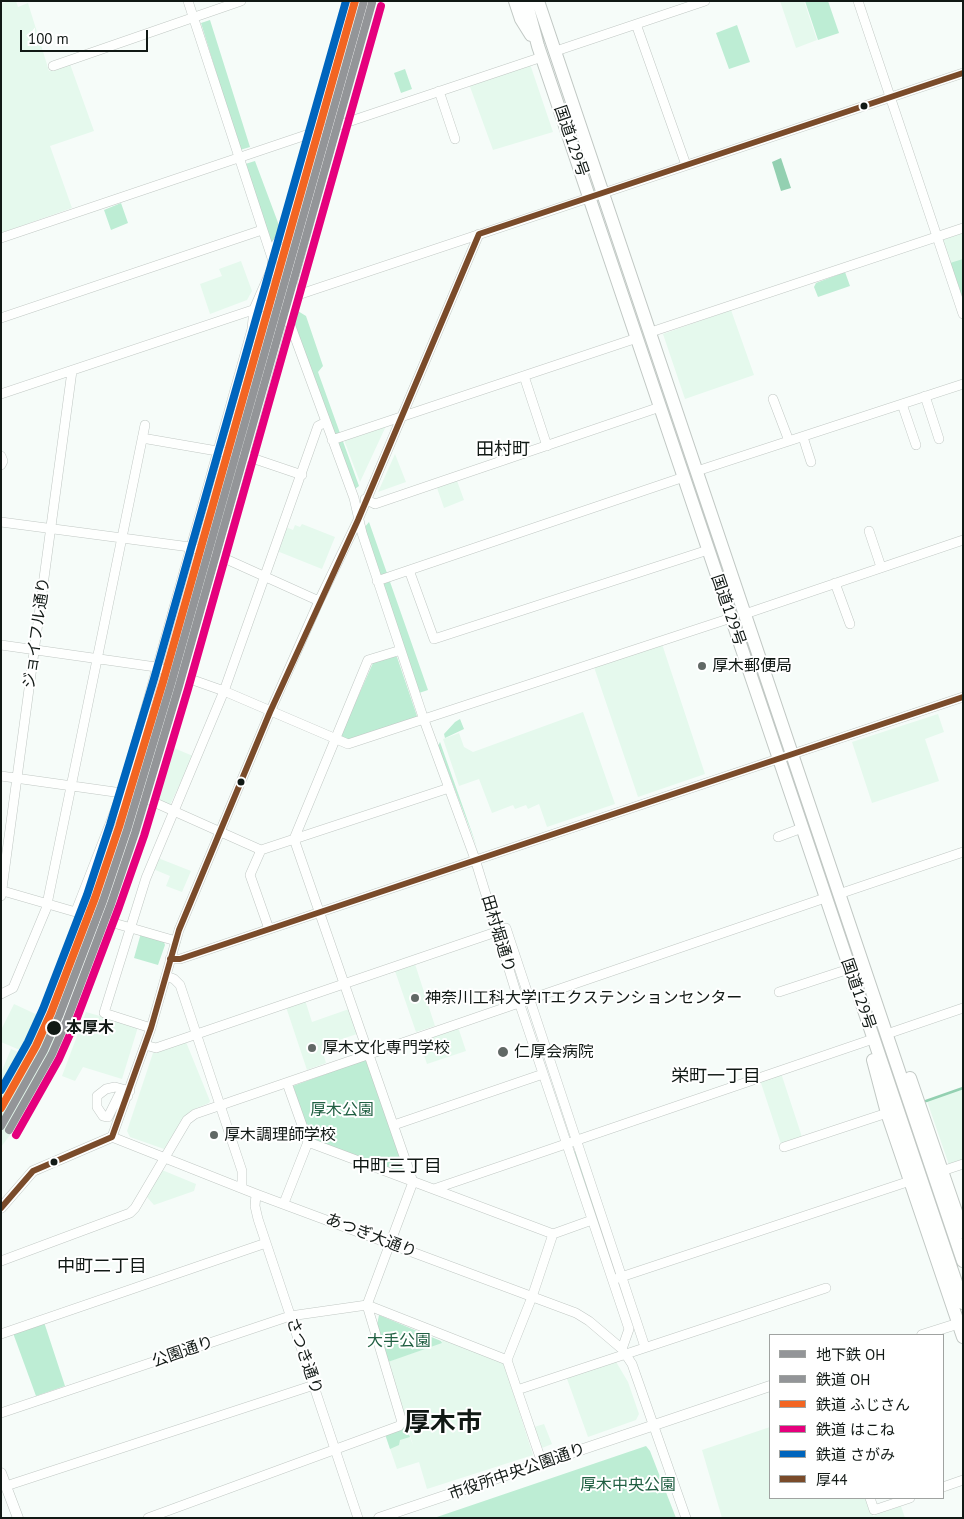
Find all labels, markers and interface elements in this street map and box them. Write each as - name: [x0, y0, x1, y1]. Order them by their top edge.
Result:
- scale bar: [22, 20, 150, 52]
- text: 100 m: [28, 29, 69, 48]
- unlabelled marker: [859, 101, 869, 111]
- street label: 国道129号: [550, 103, 592, 179]
- district label: 田村町: [476, 439, 530, 461]
- street label: 国道129号: [707, 572, 749, 648]
- street label: ジョイフル通り: [20, 576, 54, 690]
- place label: 厚木郵便局: [712, 656, 792, 676]
- marker: 厚木郵便局: [696, 660, 708, 672]
- unlabelled marker: [236, 777, 246, 787]
- street label: 田村堀通り: [477, 893, 519, 975]
- street label: 国道129号: [837, 956, 879, 1032]
- place label: 神奈川工科大学ITエクステンションセンター: [425, 988, 743, 1008]
- marker: 神奈川工科大学ITエクステンションセンター: [409, 992, 421, 1004]
- place label: 本厚木: [66, 1018, 114, 1038]
- marker: 本厚木: [45, 1019, 63, 1037]
- place label: 厚木文化専門学校: [322, 1038, 450, 1058]
- marker: 厚木文化専門学校: [306, 1042, 318, 1054]
- place label: 仁厚会病院: [514, 1042, 594, 1062]
- marker: 仁厚会病院: [496, 1045, 510, 1059]
- district label: 栄町一丁目: [671, 1066, 761, 1088]
- park label: 厚木公園: [310, 1100, 374, 1120]
- place label: 厚木調理師学校: [224, 1125, 336, 1145]
- marker: 厚木調理師学校: [208, 1129, 220, 1141]
- district label: 中町三丁目: [352, 1156, 442, 1178]
- unlabelled marker: [49, 1157, 59, 1167]
- street label: あつぎ大通り: [323, 1210, 419, 1262]
- district label: 中町二丁目: [57, 1256, 147, 1278]
- street label: さつき通り: [282, 1315, 326, 1397]
- park label: 大手公園: [367, 1331, 431, 1351]
- street label: 公園通り: [150, 1333, 216, 1371]
- legend: [769, 1334, 944, 1499]
- text: 地下鉄 OH: [816, 1345, 885, 1364]
- text: 鉄道 OH: [816, 1370, 870, 1389]
- text: 鉄道 ふじさん: [816, 1395, 910, 1414]
- district label: 厚木市: [404, 1408, 482, 1440]
- text: 鉄道 はこね: [816, 1420, 895, 1439]
- street label: 市役所中央公園通り: [446, 1439, 588, 1505]
- text: 鉄道 さがみ: [816, 1445, 895, 1464]
- text: 厚44: [816, 1470, 847, 1489]
- park label: 厚木中央公園: [580, 1475, 676, 1495]

